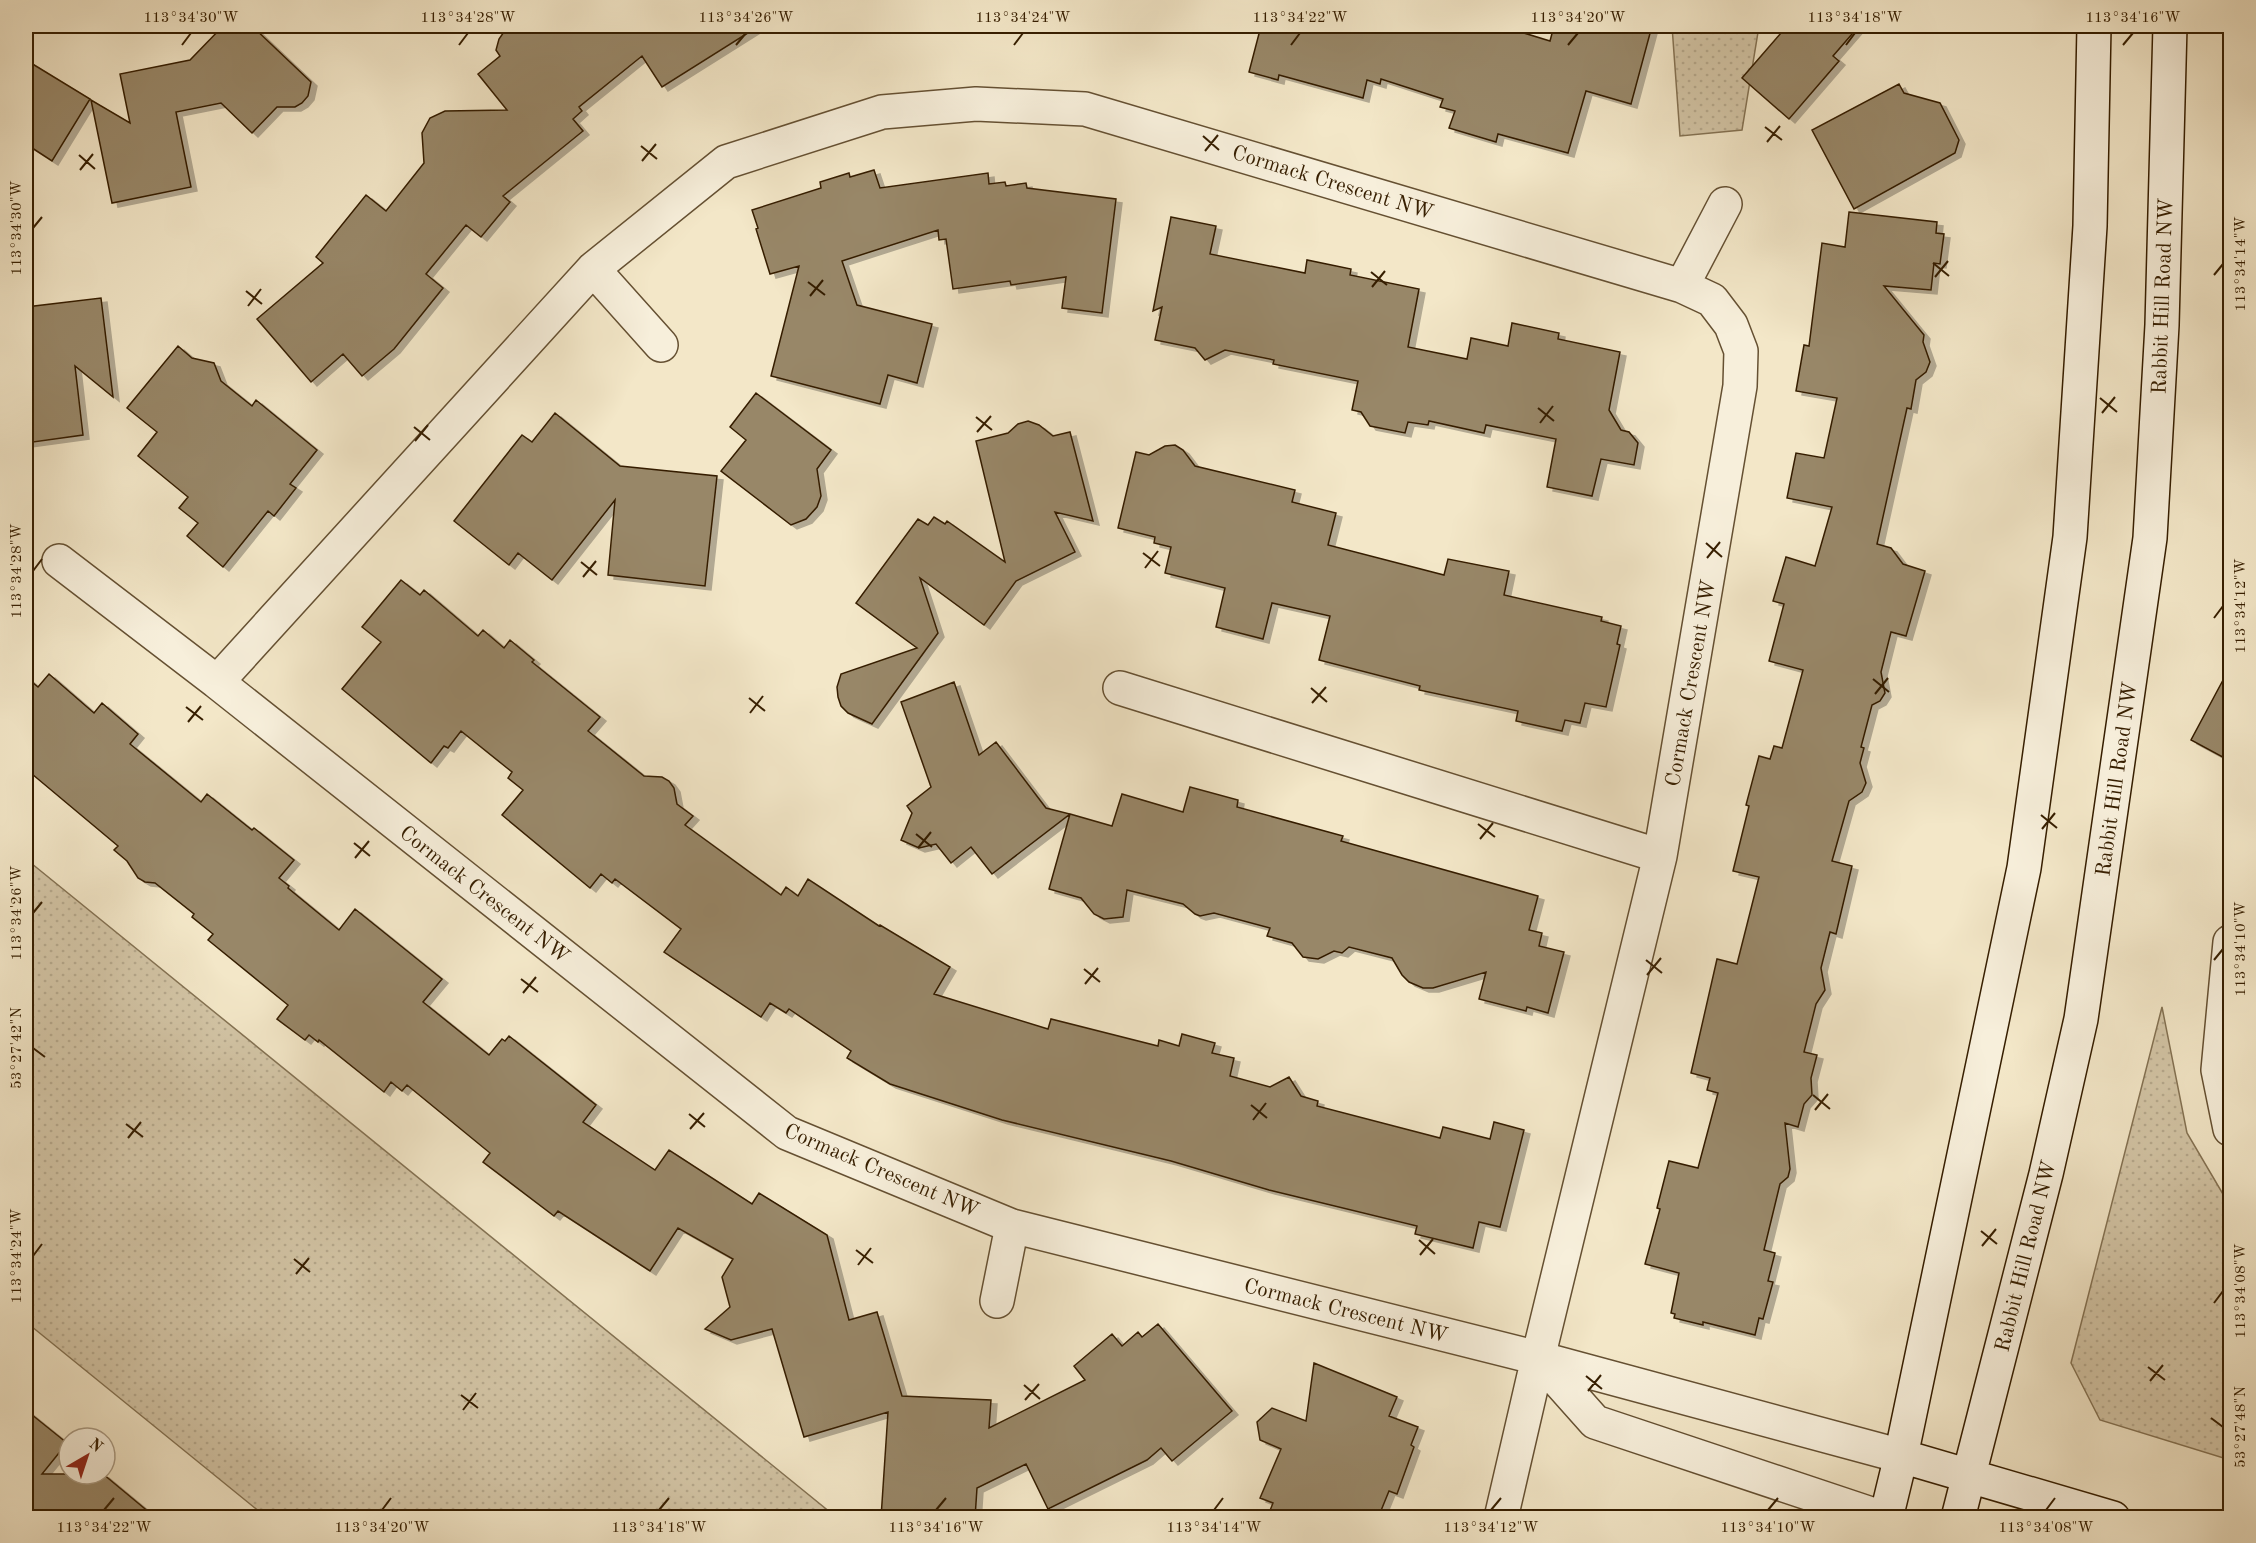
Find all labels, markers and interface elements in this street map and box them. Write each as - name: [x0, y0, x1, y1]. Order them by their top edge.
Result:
- text: 113°34'30"W: [143, 11, 239, 26]
- text: 113°34'28"W: [420, 11, 516, 26]
- text: 113°34'26"W: [698, 11, 794, 26]
- text: 113°34'24"W: [975, 11, 1071, 26]
- text: 113°34'22"W: [1252, 11, 1348, 26]
- text: 113°34'20"W: [1530, 11, 1626, 26]
- text: 113°34'18"W: [1807, 11, 1903, 26]
- text: 113°34'16"W: [2085, 11, 2181, 26]
- street label: Cormack Crescent NW: [1229, 143, 1436, 224]
- text: 113°34'30"W: [10, 180, 25, 276]
- street label: Rabbit Hill Road NW: [2150, 197, 2177, 395]
- text: 113°34'14"W: [2234, 216, 2249, 312]
- text: 113°34'28"W: [10, 523, 25, 619]
- text: 113°34'12"W: [2234, 558, 2249, 654]
- street label: Cormack Crescent NW: [1663, 578, 1720, 788]
- street label: Rabbit Hill Road NW: [2093, 680, 2142, 878]
- street label: Cormack Crescent NW: [395, 822, 573, 968]
- text: 113°34'26"W: [10, 865, 25, 961]
- text: 113°34'10"W: [2234, 901, 2249, 997]
- text: 53°27'42"N: [10, 1007, 25, 1089]
- street label: Cormack Crescent NW: [781, 1121, 982, 1222]
- street label: Rabbit Hill Road NW: [1992, 1158, 2060, 1354]
- text: 113°34'24"W: [10, 1208, 25, 1304]
- text: 113°34'08"W: [2234, 1243, 2249, 1339]
- street label: Cormack Crescent NW: [1241, 1276, 1450, 1347]
- text: 53°27'48"N: [2234, 1386, 2249, 1468]
- north arrow: [57, 1426, 117, 1486]
- text: N: [85, 1436, 106, 1456]
- text: 113°34'22"W: [56, 1521, 152, 1536]
- text: 113°34'20"W: [334, 1521, 430, 1536]
- text: 113°34'18"W: [611, 1521, 707, 1536]
- text: 113°34'16"W: [888, 1521, 984, 1536]
- text: 113°34'14"W: [1166, 1521, 1262, 1536]
- text: 113°34'12"W: [1443, 1521, 1539, 1536]
- text: 113°34'10"W: [1720, 1521, 1816, 1536]
- text: 113°34'08"W: [1998, 1521, 2094, 1536]

